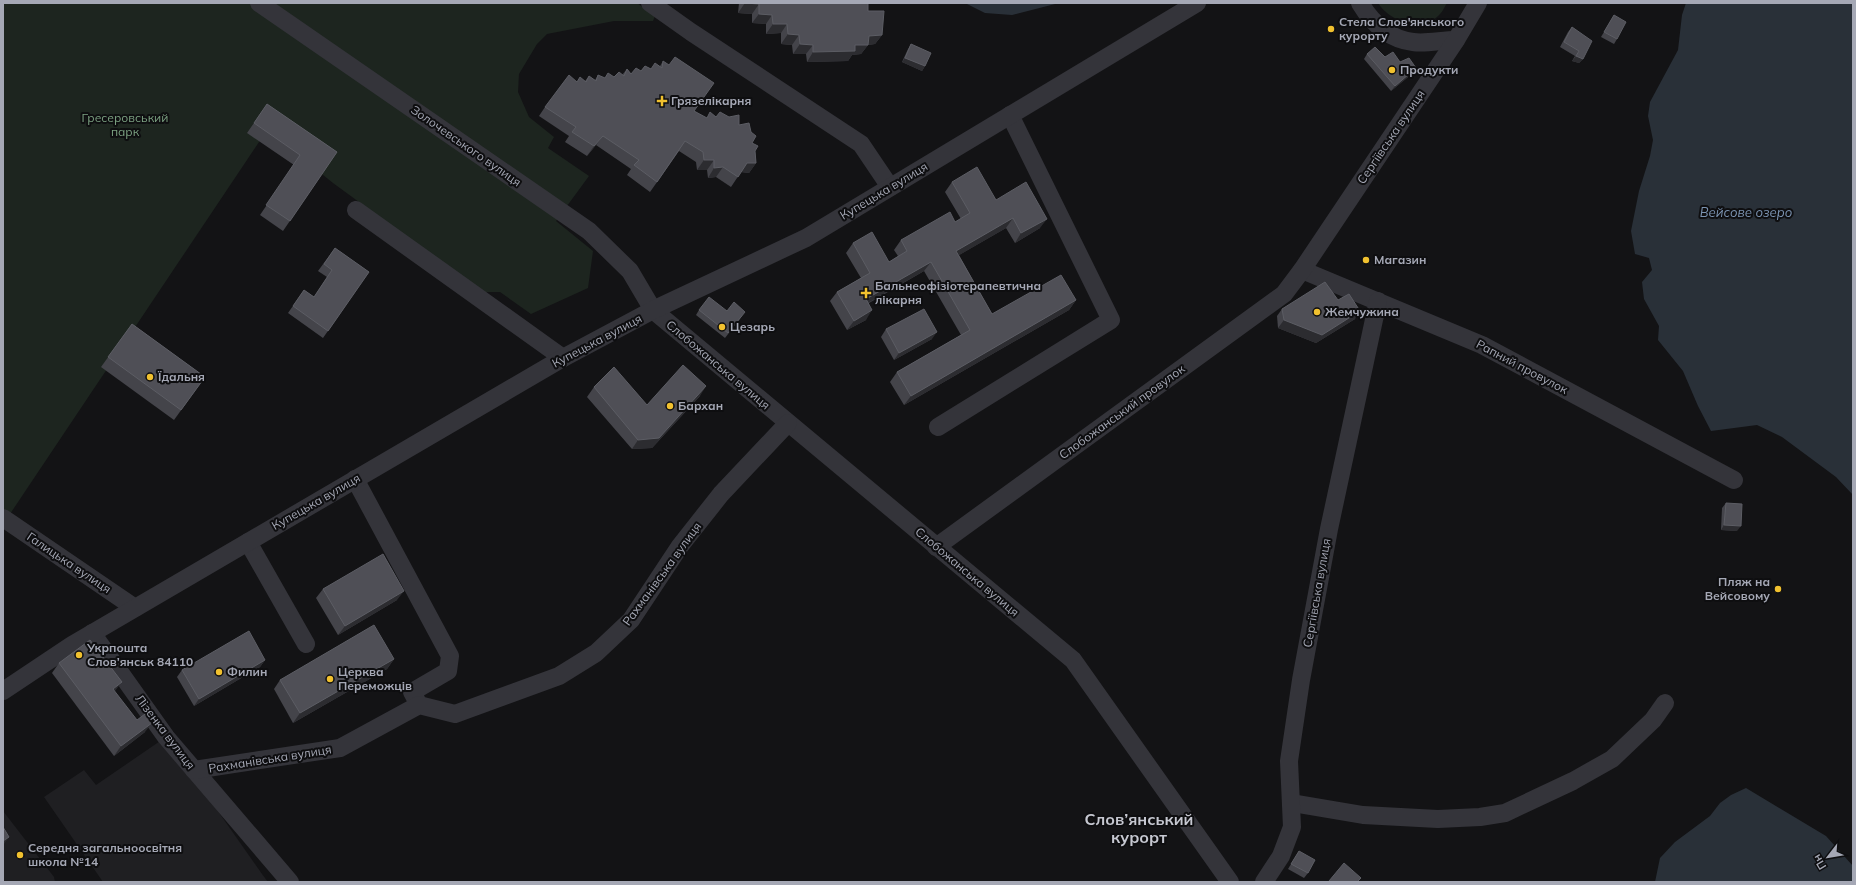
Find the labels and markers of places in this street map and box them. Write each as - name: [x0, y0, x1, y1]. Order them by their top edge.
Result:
- place label: Стела Слов'янського курорту: [1339, 14, 1464, 43]
- marker: Стела Слов'янського курорту: [1326, 24, 1336, 34]
- place label: Продукти: [1400, 62, 1458, 77]
- marker: Продукти: [1387, 65, 1397, 75]
- place label: Грязелікарня: [671, 93, 751, 108]
- marker: Грязелікарня: [656, 95, 668, 107]
- place label: Магазин: [1374, 252, 1426, 267]
- marker: Магазин: [1361, 255, 1371, 265]
- place label: Бальнеофізіотерапевтична лікарня: [875, 278, 1041, 307]
- marker: Бальнеофізіотерапевтична лікарня: [860, 287, 872, 299]
- place label: Жемчужина: [1325, 304, 1399, 319]
- marker: Жемчужина: [1312, 307, 1322, 317]
- place label: Цезарь: [730, 319, 775, 334]
- marker: Цезарь: [717, 322, 727, 332]
- place label: Їдальня: [157, 369, 205, 384]
- marker: Їдальня: [145, 372, 155, 382]
- place label: Бархан: [678, 398, 723, 413]
- marker: Бархан: [665, 401, 675, 411]
- place label: Пляж на Вейсовому: [1705, 574, 1770, 603]
- marker: Пляж на Вейсовому: [1773, 584, 1783, 594]
- place label: Укрпошта Слов’янськ 84110: [86, 640, 193, 669]
- marker: Укрпошта Слов’янськ 84110: [74, 650, 84, 660]
- place label: Филин: [227, 664, 267, 679]
- place label: Церква Переможців: [338, 664, 412, 693]
- marker: Филин: [214, 667, 224, 677]
- marker: Церква Переможців: [325, 674, 335, 684]
- place label: Середня загальноосвітня школа №14: [28, 840, 182, 869]
- marker: Середня загальноосвітня школа №14: [15, 850, 25, 860]

